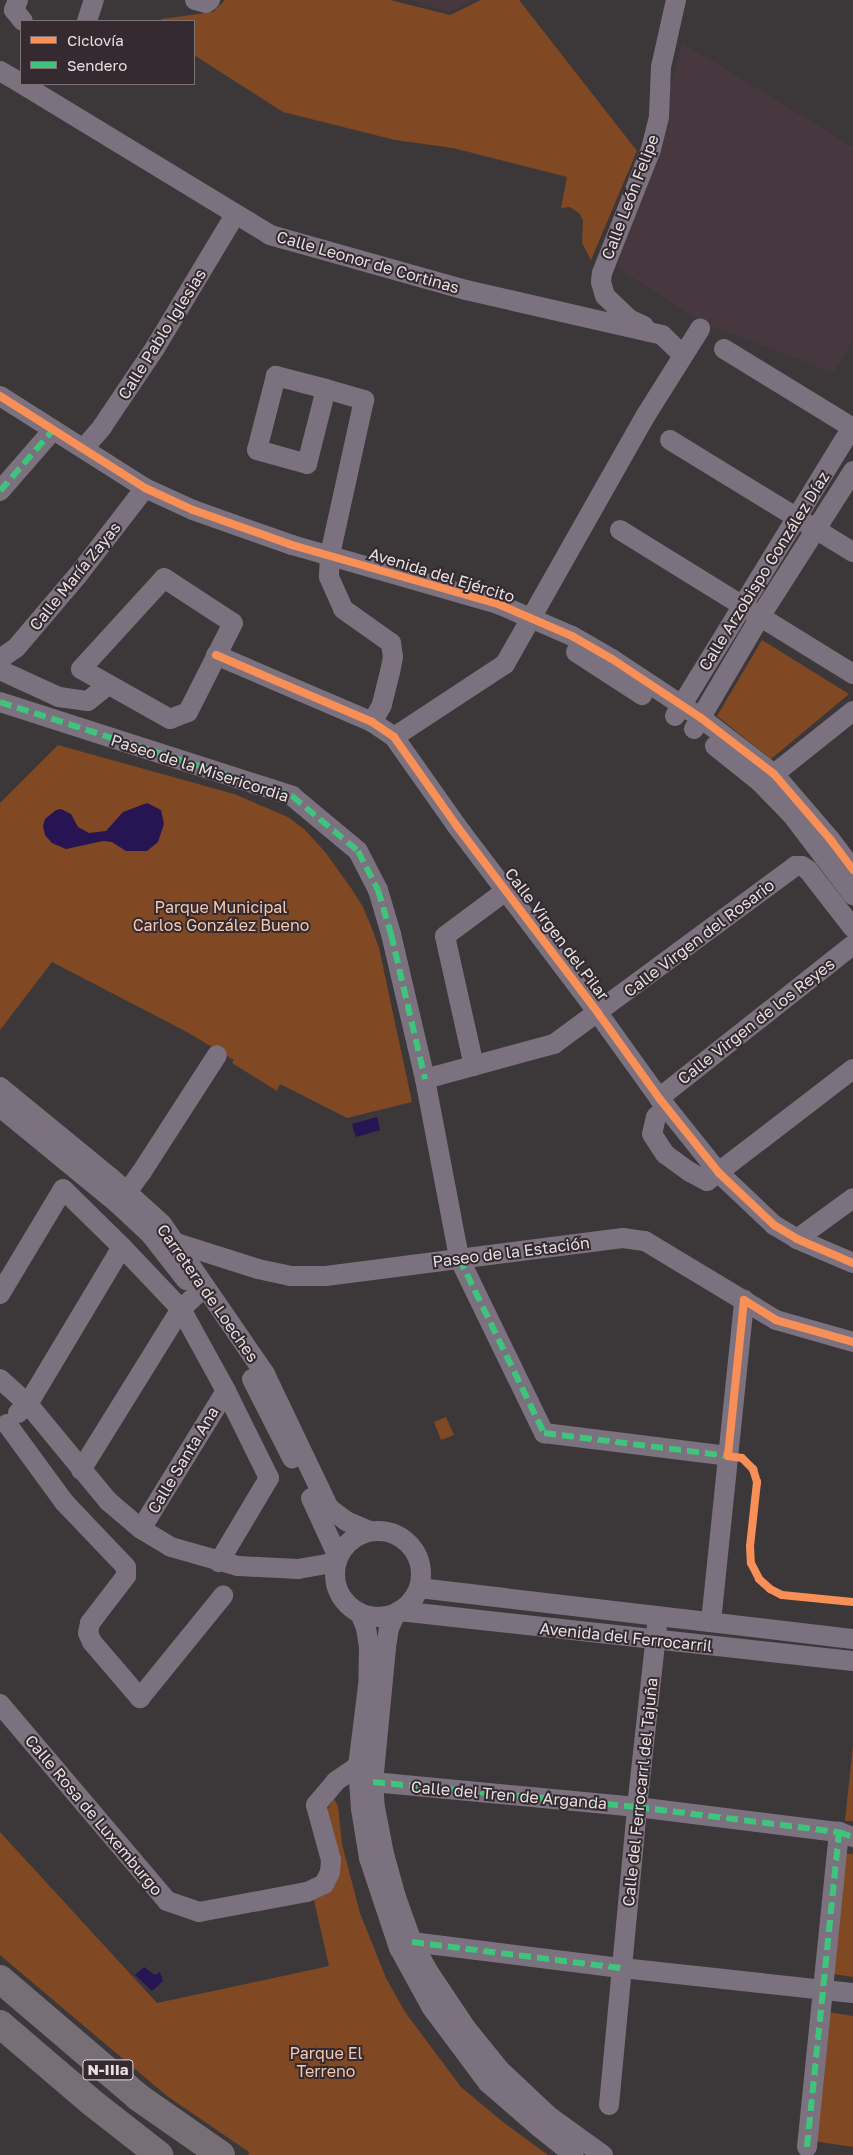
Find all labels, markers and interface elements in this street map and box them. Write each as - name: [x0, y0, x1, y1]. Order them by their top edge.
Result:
- legend: [20, 20, 195, 85]
- text: Ciclovía: [67, 31, 124, 49]
- text: Sendero: [67, 56, 127, 74]
- street label: Calle León Felipe: [597, 132, 663, 262]
- street label: Calle Leonor de Cortinas: [275, 227, 461, 297]
- street label: Calle Pablo Iglesias: [114, 265, 210, 403]
- street label: Calle Arzobispo González Díaz: [695, 468, 833, 674]
- street label: Calle María Zayas: [25, 518, 125, 634]
- street label: Avenida del Ejército: [367, 544, 517, 606]
- street label: Paseo de la Misericordia: [109, 730, 291, 806]
- street label: Calle Virgen del Pilar: [501, 864, 613, 1004]
- street label: Calle Virgen del Rosario: [620, 875, 778, 1001]
- park label: Parque Municipal Carlos González Bueno: [133, 897, 309, 935]
- street label: Calle Virgen de los Reyes: [674, 954, 838, 1088]
- street label: Carretera de Loeches: [153, 1220, 263, 1366]
- street label: Paseo de la Estación: [431, 1233, 591, 1271]
- street label: Calle Santa Ana: [144, 1403, 222, 1517]
- street label: Avenida del Ferrocarril: [539, 1618, 713, 1656]
- street label: Calle del Ferrocarrl del Tajuña: [618, 1677, 662, 1907]
- street label: Calle Rosa de Luxemburgo: [21, 1731, 167, 1899]
- street label: Calle del Tren de Arganda: [410, 1777, 608, 1813]
- park label: Parque El Terreno: [289, 2043, 363, 2081]
- road number: N-IIIa: [82, 2058, 134, 2082]

